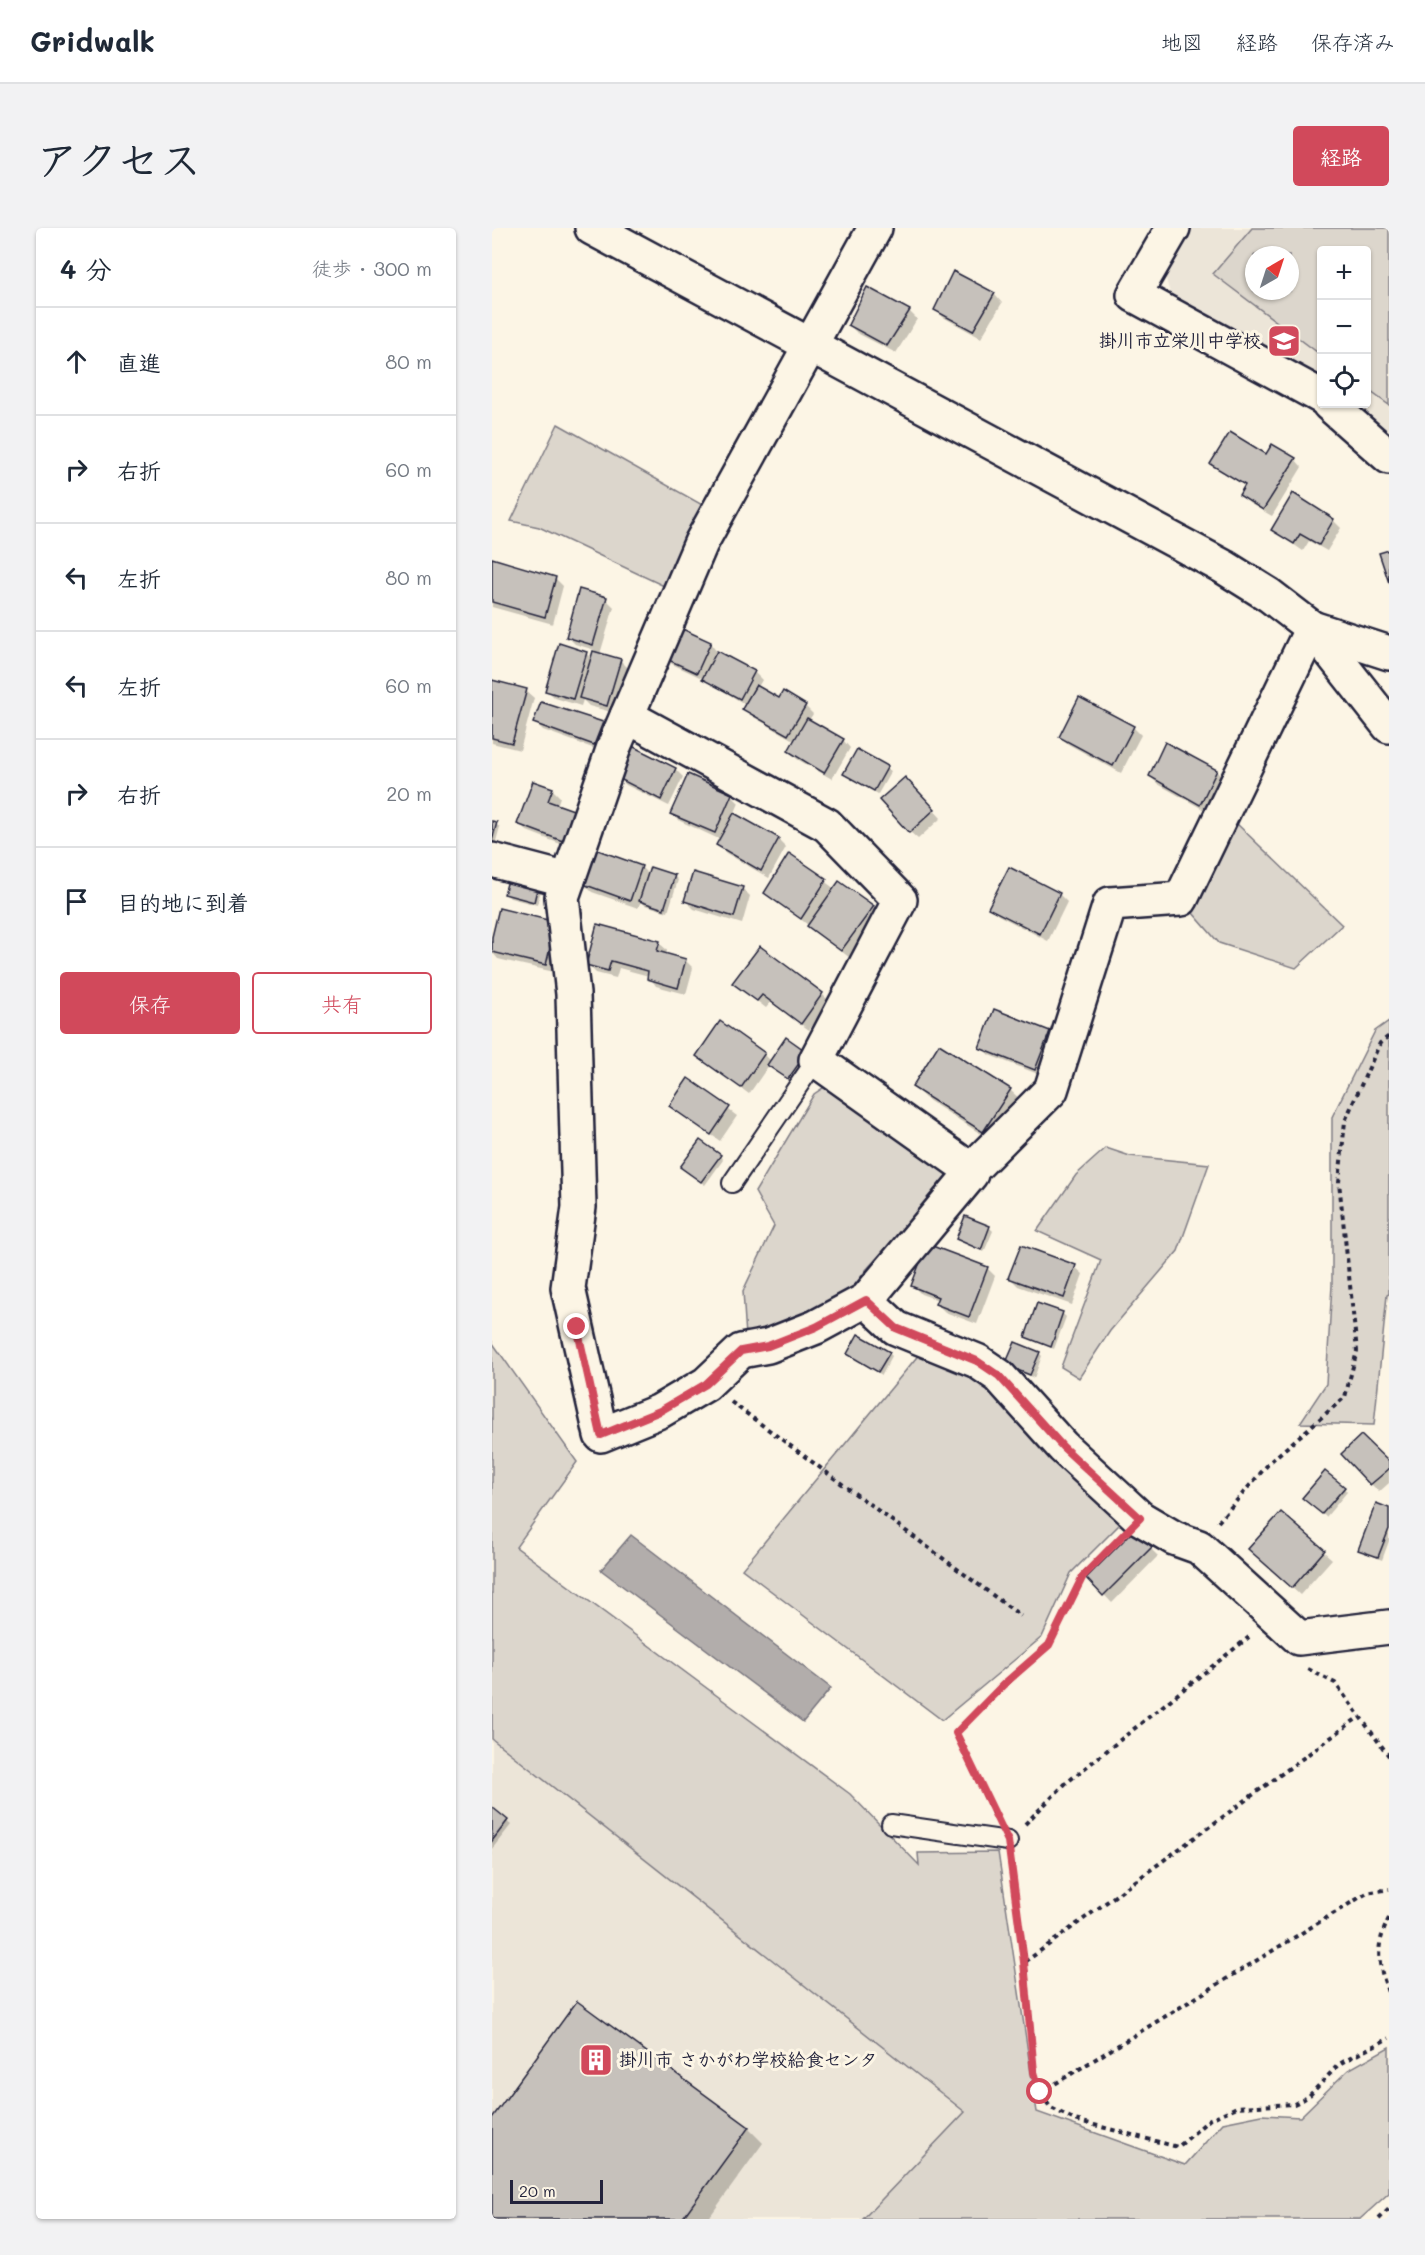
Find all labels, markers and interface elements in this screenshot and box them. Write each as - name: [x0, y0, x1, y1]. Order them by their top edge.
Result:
- text: Gridwalk: [30, 23, 155, 59]
- text: 地図: [1161, 28, 1203, 55]
- text: 経路: [1236, 28, 1278, 55]
- text: 保存済み: [1311, 28, 1395, 55]
- button: 経路: [1293, 126, 1389, 186]
- text: アクセス: [36, 131, 201, 186]
- north arrow: [1245, 246, 1299, 300]
- map controls: [1317, 246, 1371, 408]
- button: +: [1317, 246, 1371, 300]
- text: 4 分: [60, 252, 112, 286]
- text: 徒歩 · 300 m: [312, 255, 432, 281]
- button: −: [1317, 300, 1371, 354]
- school or university icon: 掛川市立栄川中学校: [1266, 323, 1302, 359]
- place label: 掛川市立栄川中学校: [1099, 328, 1261, 352]
- icon: ahead: [60, 345, 93, 378]
- text: 直進: [117, 348, 161, 377]
- text: 80 m: [385, 348, 432, 374]
- button: locate: [1317, 354, 1371, 408]
- icon: right: [60, 453, 93, 486]
- text: 右折: [117, 456, 161, 485]
- text: 60 m: [385, 456, 432, 482]
- icon: left: [60, 561, 93, 594]
- text: 左折: [117, 564, 161, 593]
- text: 80 m: [385, 564, 432, 590]
- icon: left: [60, 669, 93, 702]
- text: 左折: [117, 672, 161, 701]
- text: 60 m: [385, 672, 432, 698]
- icon: right: [60, 777, 93, 810]
- text: 右折: [117, 780, 161, 809]
- text: 20 m: [386, 780, 432, 806]
- icon: arrive: [60, 885, 93, 918]
- text: 目的地に到着: [117, 888, 249, 917]
- button: 保存: [60, 972, 240, 1034]
- button: 共有: [252, 972, 432, 1034]
- route end: [563, 1313, 589, 1339]
- building icon: 掛川市 さかがわ学校給食センタ: [578, 2042, 614, 2078]
- place label: 掛川市 さかがわ学校給食センタ: [619, 2047, 877, 2071]
- route start: [1026, 2078, 1052, 2104]
- scale bar: [510, 2177, 603, 2204]
- text: 20 m: [519, 2180, 556, 2201]

